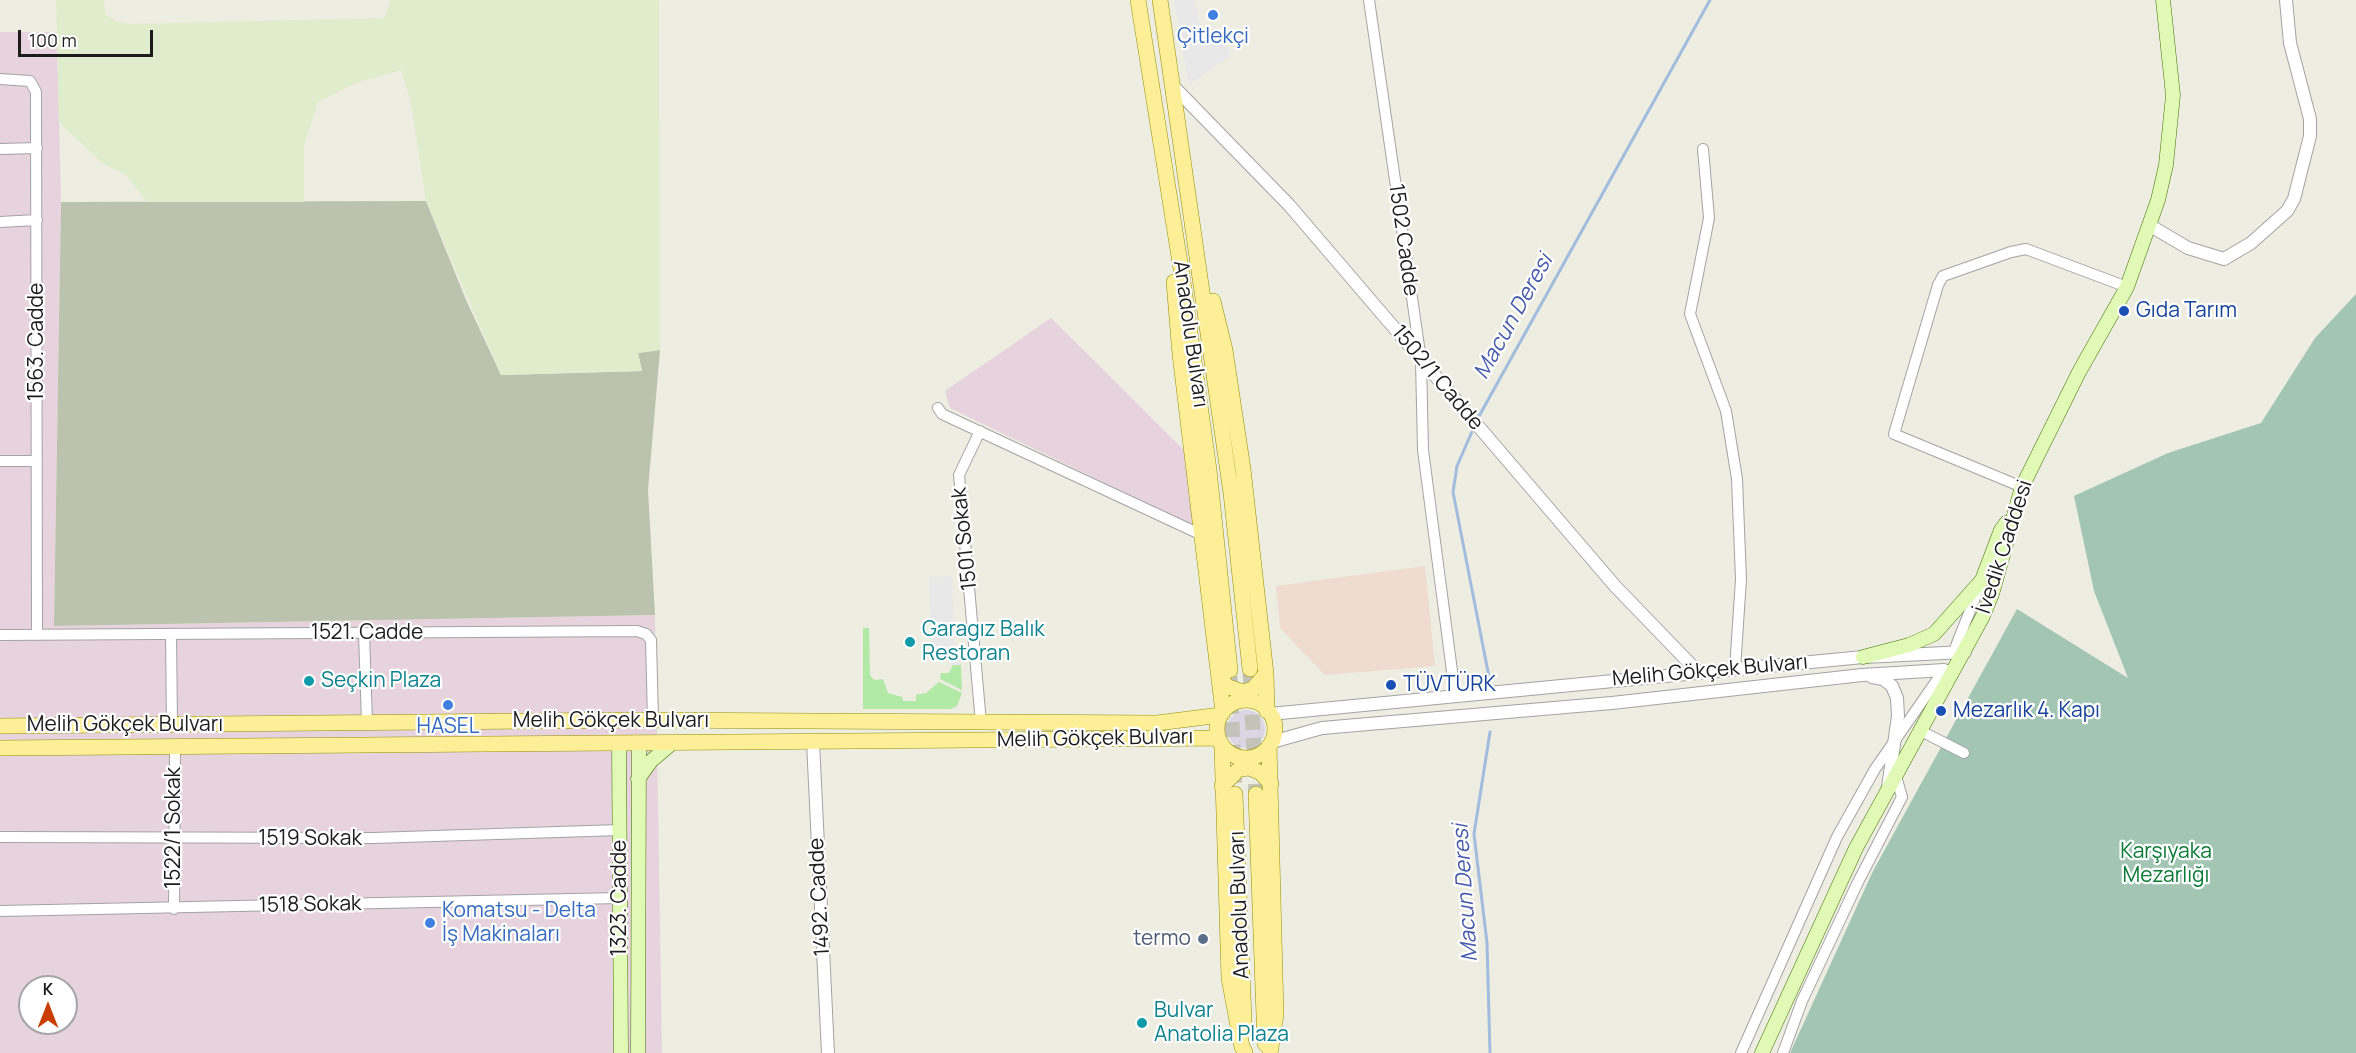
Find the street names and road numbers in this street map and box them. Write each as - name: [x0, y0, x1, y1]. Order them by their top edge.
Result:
- street label: 1502 Cadde: [1383, 182, 1423, 298]
- street label: Anadolu Bulvarı: [1167, 259, 1213, 409]
- street label: 1563. Cadde: [24, 283, 50, 401]
- street label: 1502/1 Cadde: [1386, 320, 1488, 436]
- street label: İvedik Caddesi: [1972, 477, 2038, 617]
- street label: 1501 Sokak: [947, 486, 983, 592]
- street label: 1521. Cadde: [311, 620, 423, 646]
- street label: Melih Gökçek Bulvarı: [1611, 650, 1809, 692]
- street label: Melih Gökçek Bulvarı: [513, 708, 709, 734]
- street label: Melih Gökçek Bulvarı: [27, 712, 223, 738]
- street label: Melih Gökçek Bulvarı: [997, 725, 1193, 753]
- street label: 1522/1 Sokak: [161, 767, 187, 889]
- street label: 1519 Sokak: [258, 826, 362, 852]
- street label: Anadolu Bulvarı: [1225, 830, 1255, 980]
- street label: 1492. Cadde: [804, 837, 836, 957]
- street label: 1323. Cadde: [607, 840, 633, 956]
- street label: 1518 Sokak: [258, 892, 362, 918]

